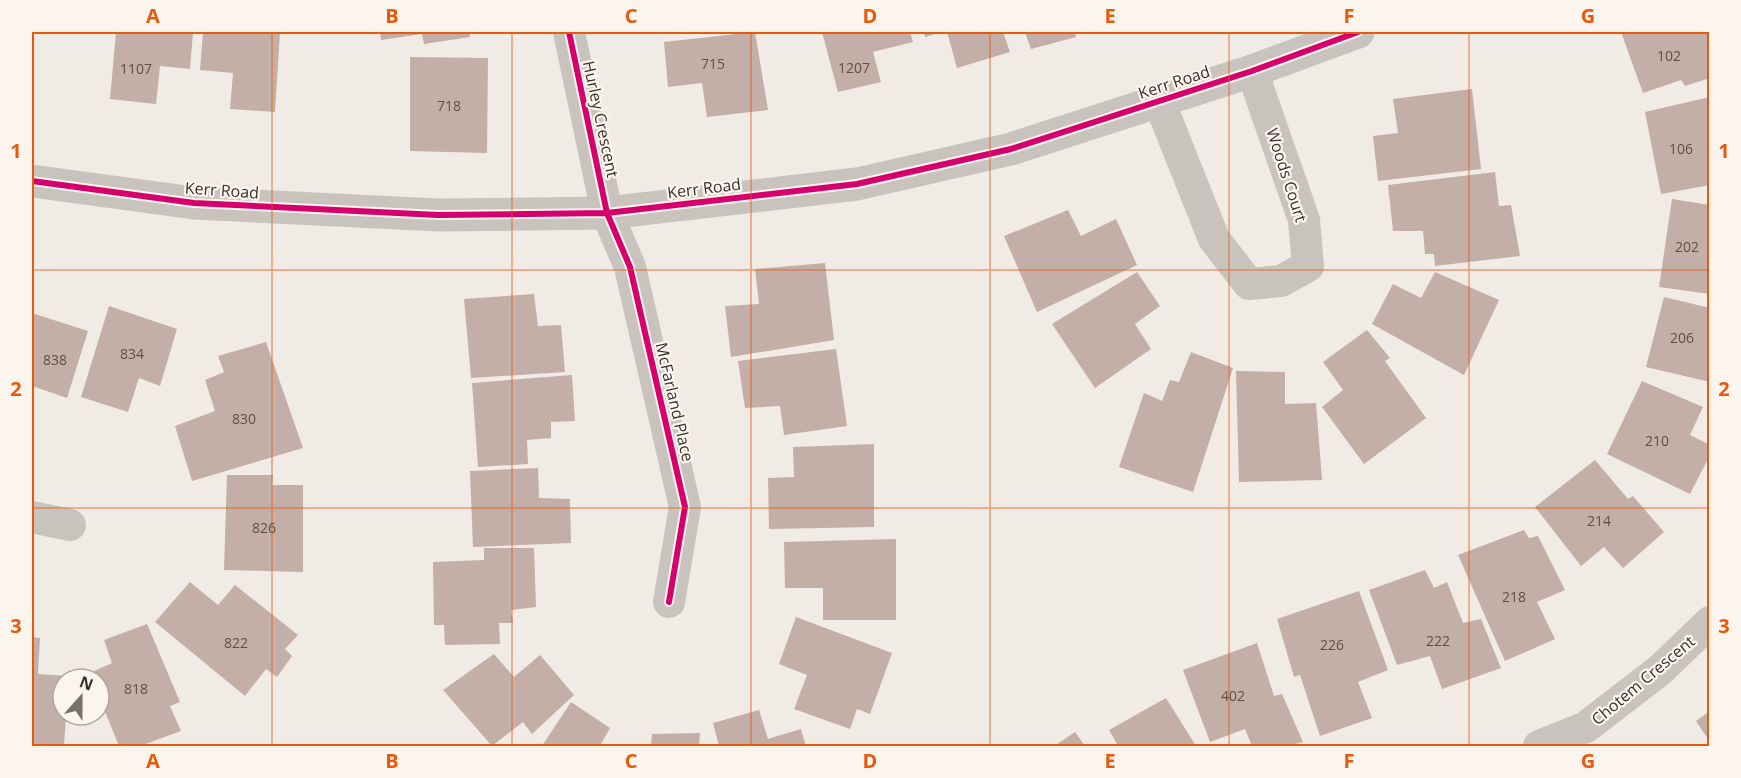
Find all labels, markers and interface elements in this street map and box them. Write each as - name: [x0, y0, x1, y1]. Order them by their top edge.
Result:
- text: A: [146, 2, 160, 29]
- text: B: [385, 2, 399, 29]
- text: C: [625, 2, 638, 29]
- text: D: [863, 2, 877, 29]
- text: E: [1104, 2, 1116, 29]
- text: F: [1344, 2, 1354, 29]
- text: G: [1581, 2, 1595, 29]
- house number: 102: [1657, 46, 1681, 65]
- house number: 715: [701, 54, 725, 73]
- house number: 1207: [838, 58, 870, 77]
- house number: 1107: [120, 59, 152, 78]
- street label: Hurley Crescent: [578, 59, 624, 180]
- street label: Kerr Road: [1135, 60, 1213, 104]
- house number: 718: [437, 96, 461, 115]
- street label: Woods Court: [1261, 125, 1313, 225]
- text: 1: [10, 137, 22, 164]
- text: 1: [1718, 137, 1730, 164]
- house number: 106: [1669, 139, 1693, 158]
- street label: Kerr Road: [666, 173, 742, 203]
- street label: Kerr Road: [184, 176, 260, 204]
- house number: 202: [1675, 237, 1699, 256]
- house number: 206: [1670, 328, 1694, 347]
- street label: McFarland Place: [651, 340, 699, 464]
- house number: 834: [120, 344, 144, 363]
- house number: 838: [43, 350, 67, 369]
- text: 2: [10, 375, 22, 402]
- text: 2: [1718, 375, 1730, 402]
- house number: 830: [232, 409, 256, 428]
- house number: 210: [1645, 431, 1669, 450]
- house number: 214: [1587, 511, 1611, 530]
- house number: 826: [252, 518, 276, 537]
- house number: 218: [1502, 587, 1526, 606]
- text: 3: [10, 612, 22, 639]
- text: 3: [1718, 612, 1730, 639]
- street label: Chotem Crescent: [1587, 630, 1700, 730]
- house number: 222: [1426, 631, 1450, 650]
- house number: 822: [224, 633, 248, 652]
- house number: 226: [1320, 635, 1344, 654]
- north arrow: [51, 667, 111, 727]
- text: N: [76, 670, 96, 696]
- house number: 818: [124, 679, 148, 698]
- house number: 402: [1221, 686, 1245, 705]
- text: A: [146, 747, 160, 774]
- text: B: [385, 747, 399, 774]
- text: C: [625, 747, 638, 774]
- text: D: [863, 747, 877, 774]
- text: E: [1104, 747, 1116, 774]
- text: F: [1344, 747, 1354, 774]
- text: G: [1581, 747, 1595, 774]

